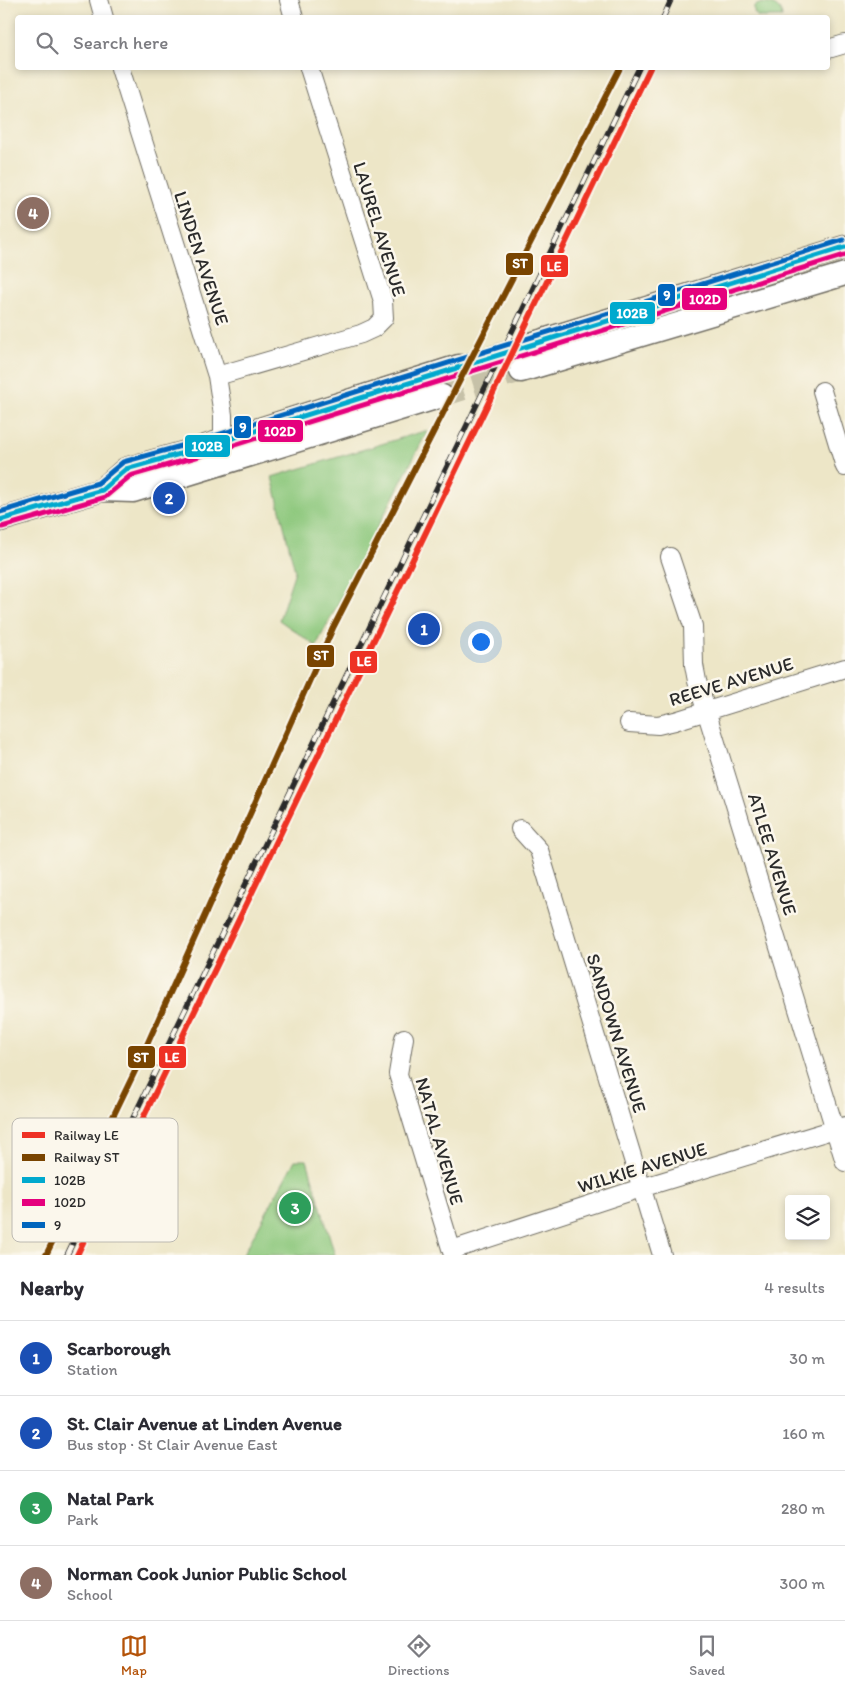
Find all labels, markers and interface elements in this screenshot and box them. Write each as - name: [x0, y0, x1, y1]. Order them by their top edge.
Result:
- search box: [15, 15, 830, 70]
- icon: search: [33, 29, 61, 57]
- text: Search here: [73, 31, 168, 54]
- street label: LAUREL AVENUE: [348, 159, 411, 299]
- street label: LINDEN AVENUE: [169, 188, 234, 328]
- pin: 4: [17, 194, 49, 232]
- line badge: ST: [505, 252, 534, 276]
- line badge: LE: [540, 254, 569, 278]
- text: ST: [512, 255, 528, 272]
- text: LE: [547, 258, 562, 275]
- line badge: 9: [657, 283, 676, 307]
- text: 9: [663, 287, 671, 304]
- line badge: 102D: [681, 287, 728, 311]
- text: 102D: [689, 291, 722, 308]
- line badge: 102B: [609, 301, 656, 325]
- text: 102B: [616, 305, 648, 322]
- line badge: 9: [233, 415, 252, 439]
- text: 9: [239, 419, 247, 436]
- line badge: 102D: [257, 419, 304, 443]
- text: 102D: [264, 423, 297, 440]
- line badge: 102B: [184, 434, 231, 458]
- text: 102B: [191, 438, 223, 455]
- pin: 2: [153, 479, 185, 517]
- pin: 1: [408, 610, 440, 648]
- your location: [468, 629, 494, 655]
- line badge: ST: [306, 644, 335, 668]
- text: ST: [313, 647, 329, 664]
- line badge: LE: [349, 650, 378, 674]
- street label: REEVE AVENUE: [666, 652, 796, 711]
- text: LE: [357, 653, 372, 670]
- street label: ATLEE AVENUE: [743, 790, 802, 918]
- street label: SANDOWN AVENUE: [581, 951, 652, 1115]
- line badge: ST: [127, 1045, 156, 1069]
- line badge: LE: [158, 1045, 187, 1069]
- text: ST: [133, 1049, 149, 1066]
- text: LE: [165, 1049, 180, 1066]
- street label: NATAL AVENUE: [410, 1075, 469, 1207]
- legend: [12, 1118, 178, 1242]
- text: Railway LE: [54, 1127, 119, 1144]
- street label: WILKIE AVENUE: [575, 1137, 710, 1198]
- text: Railway ST: [54, 1149, 120, 1166]
- text: 102B: [54, 1172, 86, 1189]
- pin: 3: [279, 1189, 311, 1227]
- text: 102D: [54, 1194, 86, 1211]
- map controls: [785, 1195, 830, 1240]
- button: layers: [785, 1195, 830, 1240]
- text: 9: [54, 1217, 61, 1234]
- text: Nearby: [20, 1275, 84, 1300]
- text: 4 results: [764, 1278, 825, 1297]
- text: Scarborough: [67, 1337, 171, 1360]
- text: 1: [32, 1349, 40, 1368]
- text: 30 m: [789, 1349, 825, 1368]
- text: Station: [67, 1360, 118, 1379]
- text: St. Clair Avenue at Linden Avenue: [67, 1412, 342, 1435]
- text: 2: [32, 1424, 40, 1443]
- text: 160 m: [782, 1424, 825, 1443]
- text: Bus stop · St Clair Avenue East: [67, 1435, 278, 1454]
- text: Natal Park: [67, 1487, 154, 1510]
- text: 3: [32, 1499, 40, 1518]
- text: 280 m: [781, 1499, 825, 1518]
- text: Park: [67, 1510, 98, 1529]
- text: Norman Cook Junior Public School: [67, 1562, 347, 1585]
- text: 4: [31, 1574, 41, 1593]
- text: 300 m: [780, 1574, 825, 1593]
- text: School: [67, 1585, 113, 1604]
- tab: Map: [120, 1632, 148, 1679]
- tab: Directions: [388, 1632, 449, 1679]
- tab: Saved: [689, 1632, 725, 1679]

